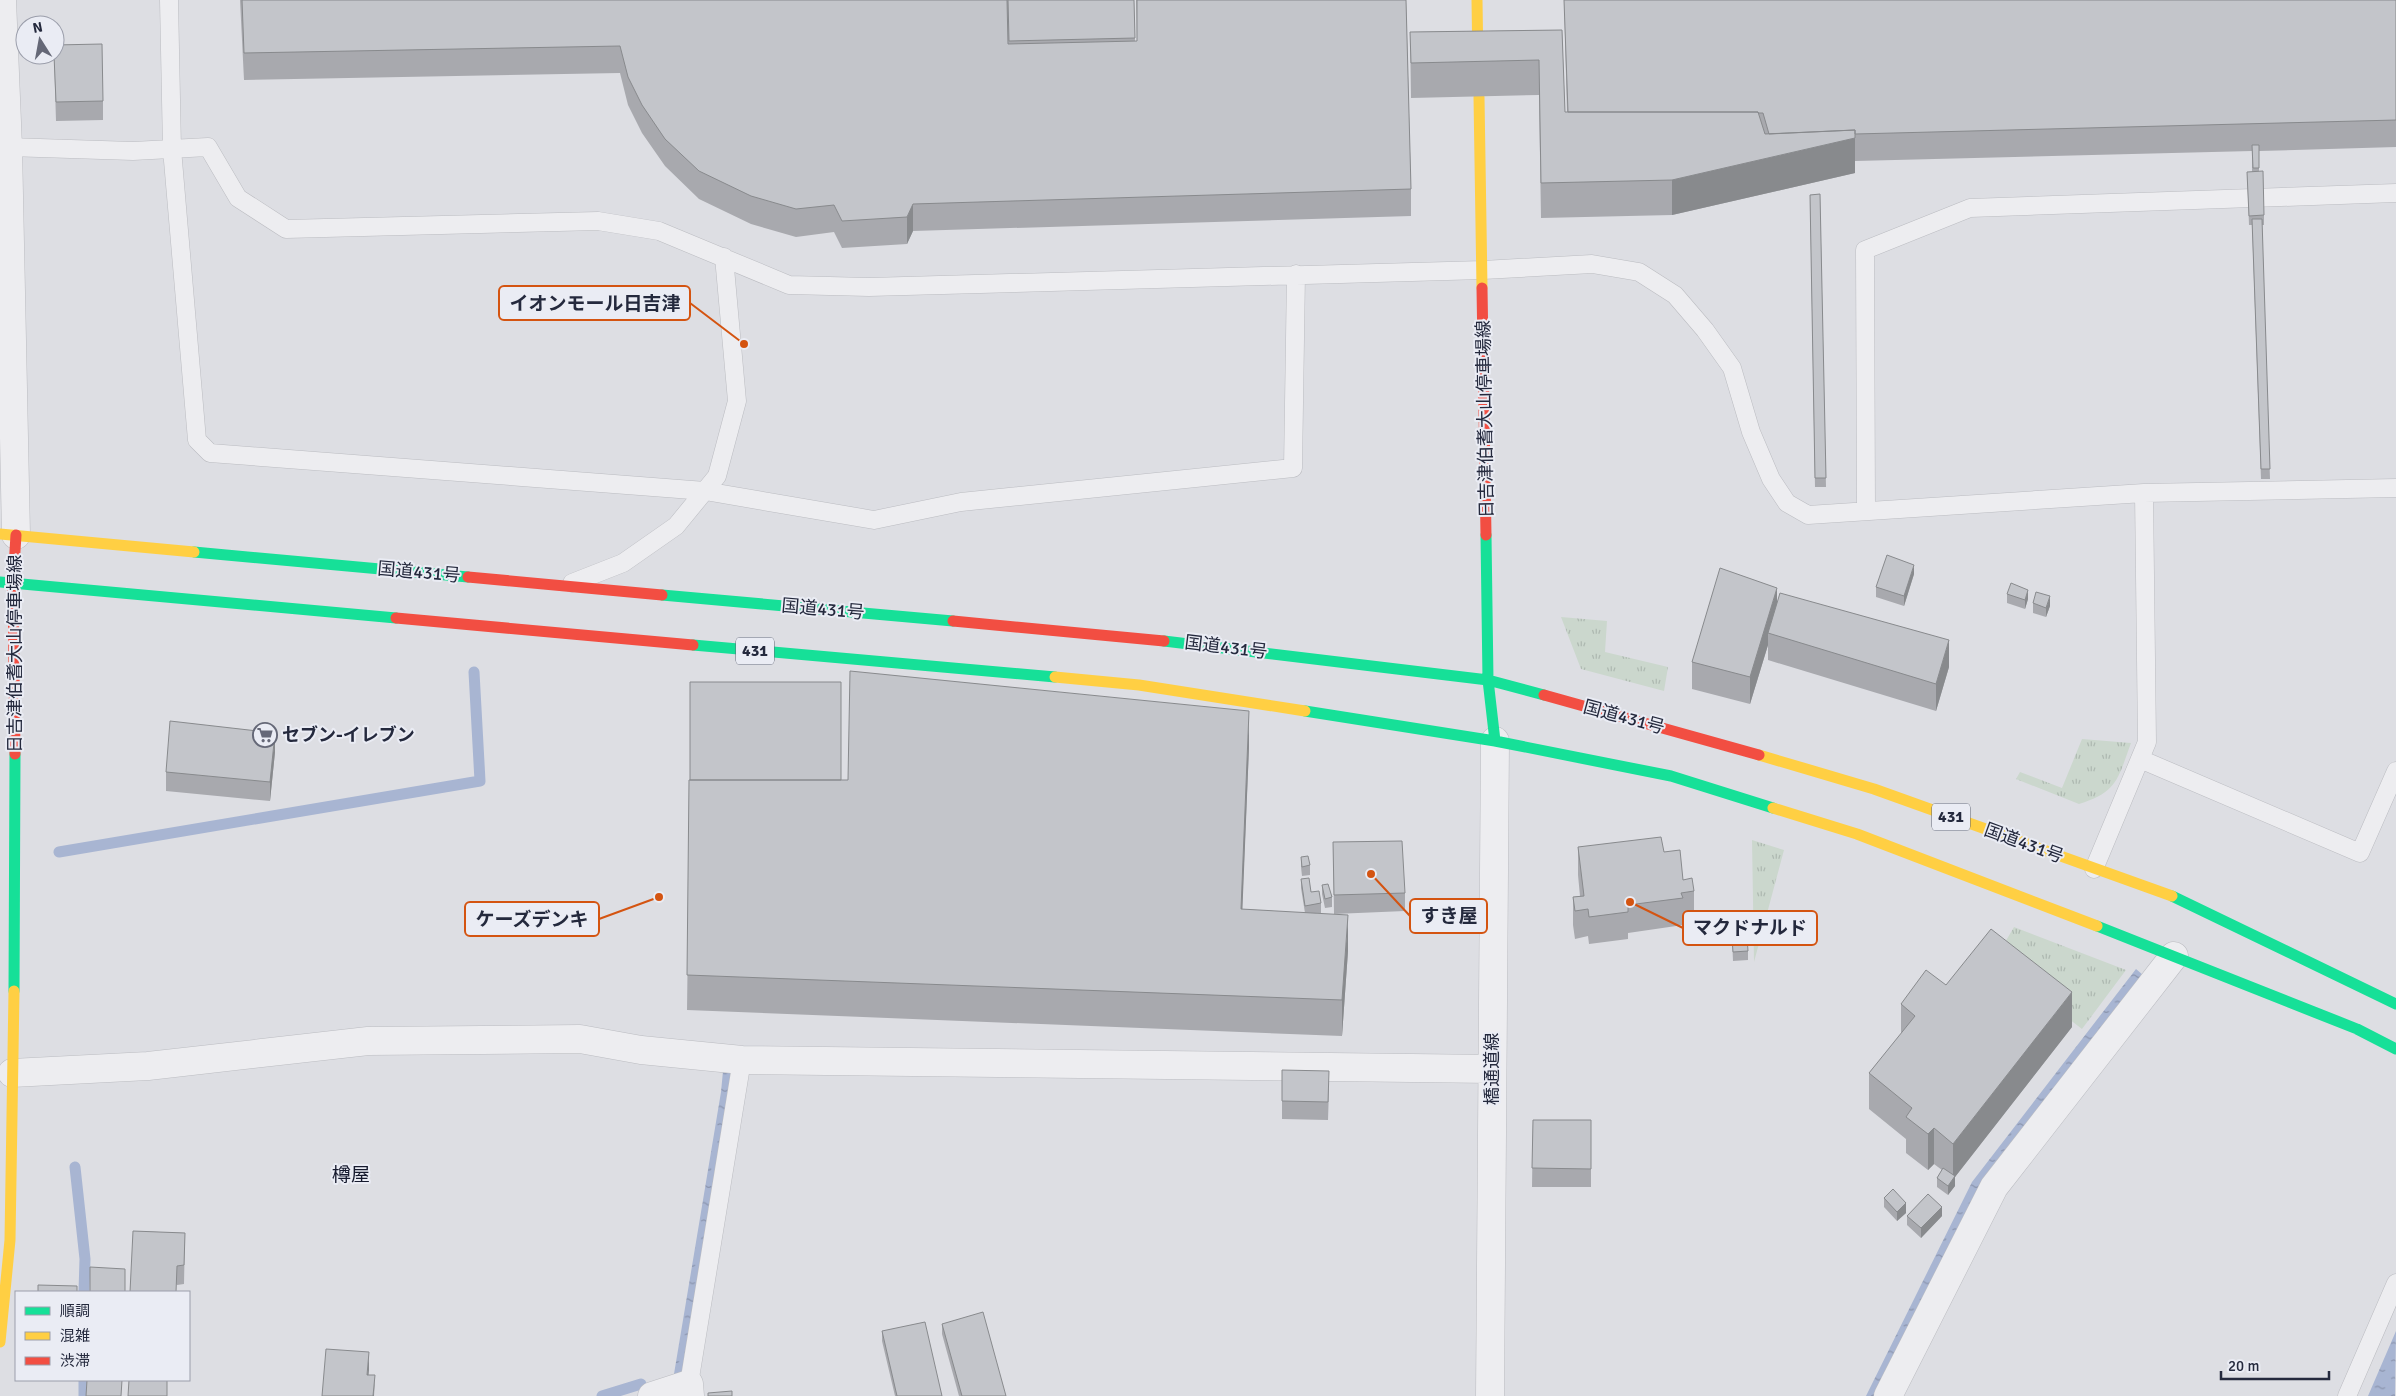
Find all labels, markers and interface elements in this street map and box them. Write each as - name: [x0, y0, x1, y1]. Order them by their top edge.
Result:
- north arrow: [15, 15, 65, 65]
- text: N: [31, 18, 44, 37]
- callout: イオンモール日吉津: [499, 286, 690, 320]
- text: イオンモール日吉津: [509, 292, 681, 316]
- street label: 日吉津伯耆大山停車場線: [1472, 320, 1498, 518]
- street label: 日吉津伯耆大山停車場線: [4, 555, 26, 753]
- street label: 国道431号: [377, 557, 461, 587]
- street label: 国道431号: [781, 594, 865, 624]
- street label: 国道431号: [1183, 631, 1269, 663]
- road number: 431: [736, 637, 774, 664]
- street label: 国道431号: [1581, 696, 1667, 738]
- supermarket icon: セブン-イレブン: [252, 722, 278, 748]
- place label: セブン-イレブン: [282, 724, 415, 746]
- road number: 431: [1932, 804, 1970, 830]
- street label: 国道431号: [1981, 818, 2067, 868]
- callout: すき屋: [1410, 899, 1487, 933]
- callout: ケーズデンキ: [465, 902, 599, 936]
- text: すき屋: [1420, 904, 1478, 928]
- text: ケーズデンキ: [475, 908, 589, 932]
- callout: マクドナルド: [1683, 911, 1817, 945]
- text: マクドナルド: [1693, 916, 1807, 940]
- street label: 橋通道線: [1481, 1033, 1503, 1105]
- district label: 樽屋: [332, 1163, 370, 1187]
- legend: [15, 1291, 190, 1381]
- text: 順調: [60, 1302, 90, 1320]
- text: 混雑: [60, 1327, 90, 1345]
- scale bar: [2221, 1348, 2328, 1380]
- text: 渋滞: [60, 1352, 90, 1370]
- text: 20 m: [2228, 1357, 2259, 1375]

